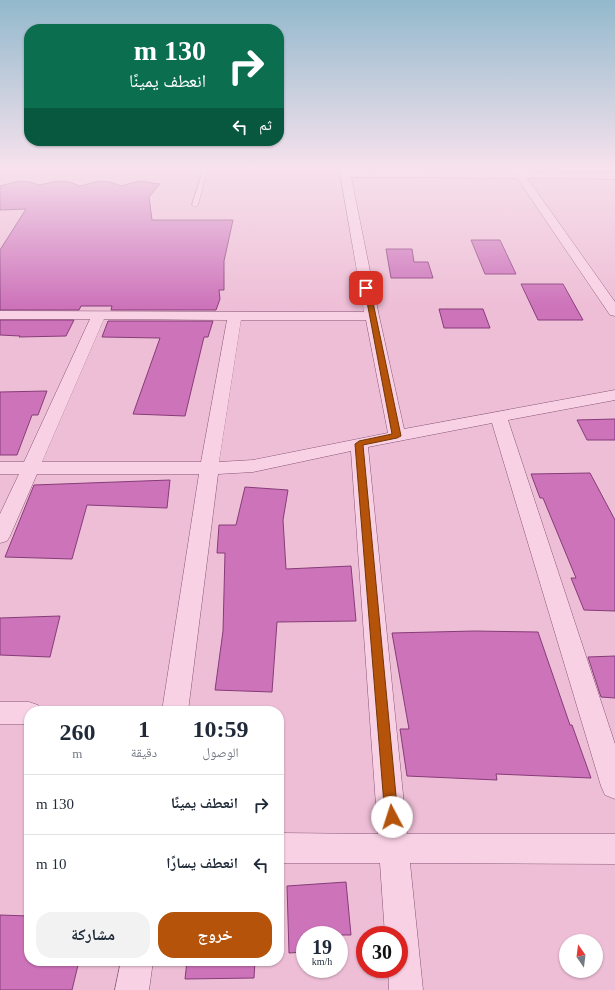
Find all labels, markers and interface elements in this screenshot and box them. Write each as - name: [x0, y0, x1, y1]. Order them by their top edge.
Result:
- text: 130 m: [134, 35, 206, 66]
- icon: right: [220, 40, 272, 92]
- text: انعطف يمينًا: [129, 71, 206, 91]
- icon: left: [229, 116, 251, 138]
- text: ثم: [259, 117, 272, 133]
- pin: [349, 271, 383, 305]
- icon: arrive: [355, 277, 377, 299]
- text: 1: [138, 716, 150, 742]
- text: 10:59: [193, 716, 249, 742]
- text: 260: [59, 719, 95, 745]
- text: دقيقة: [131, 745, 157, 760]
- text: الوصول: [203, 745, 239, 760]
- text: m: [72, 746, 82, 761]
- icon: right: [250, 794, 272, 816]
- text: انعطف يمينًا: [171, 795, 238, 811]
- text: 130 m: [36, 796, 74, 812]
- position arrow: [371, 796, 413, 838]
- icon: left: [250, 854, 272, 876]
- text: انعطف يسارًا: [166, 855, 238, 871]
- text: 10 m: [36, 856, 66, 872]
- button: مشاركة: [36, 912, 150, 958]
- button: خروج: [158, 912, 272, 958]
- speed limit sign: 30: [356, 926, 408, 978]
- north arrow: [559, 934, 603, 978]
- map controls: [559, 934, 603, 978]
- text: 19: [312, 936, 332, 958]
- text: km/h: [312, 956, 332, 967]

